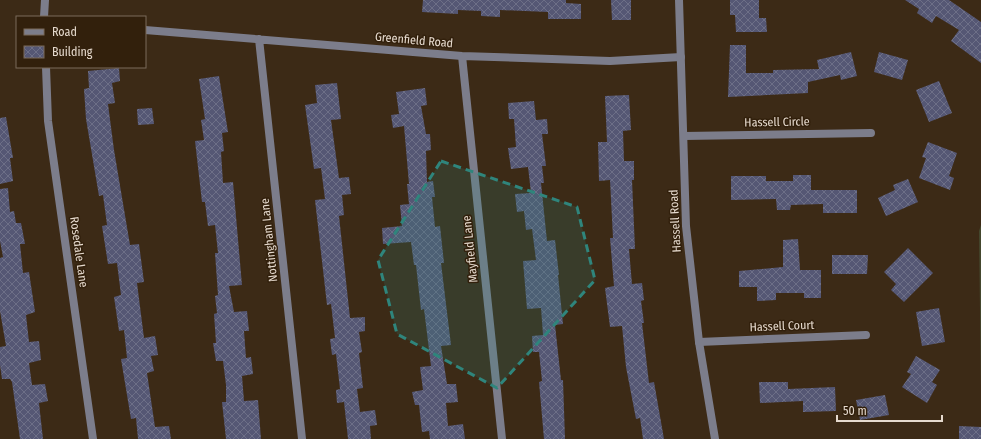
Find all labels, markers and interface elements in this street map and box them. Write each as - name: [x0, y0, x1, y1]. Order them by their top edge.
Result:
- legend: [16, 16, 146, 68]
- text: Road: [52, 25, 77, 39]
- street label: Greenfield Road: [374, 30, 454, 50]
- text: Building: [52, 45, 93, 59]
- street label: Hassell Circle: [744, 114, 810, 130]
- street label: Hassell Road: [666, 189, 684, 253]
- street label: Nottingham Lane: [258, 197, 280, 283]
- street label: Mayfield Lane: [460, 215, 480, 283]
- street label: Rosedale Lane: [67, 216, 91, 288]
- street label: Hassell Court: [749, 318, 815, 334]
- scale bar: [837, 397, 942, 423]
- text: 50 m: [843, 404, 867, 418]

